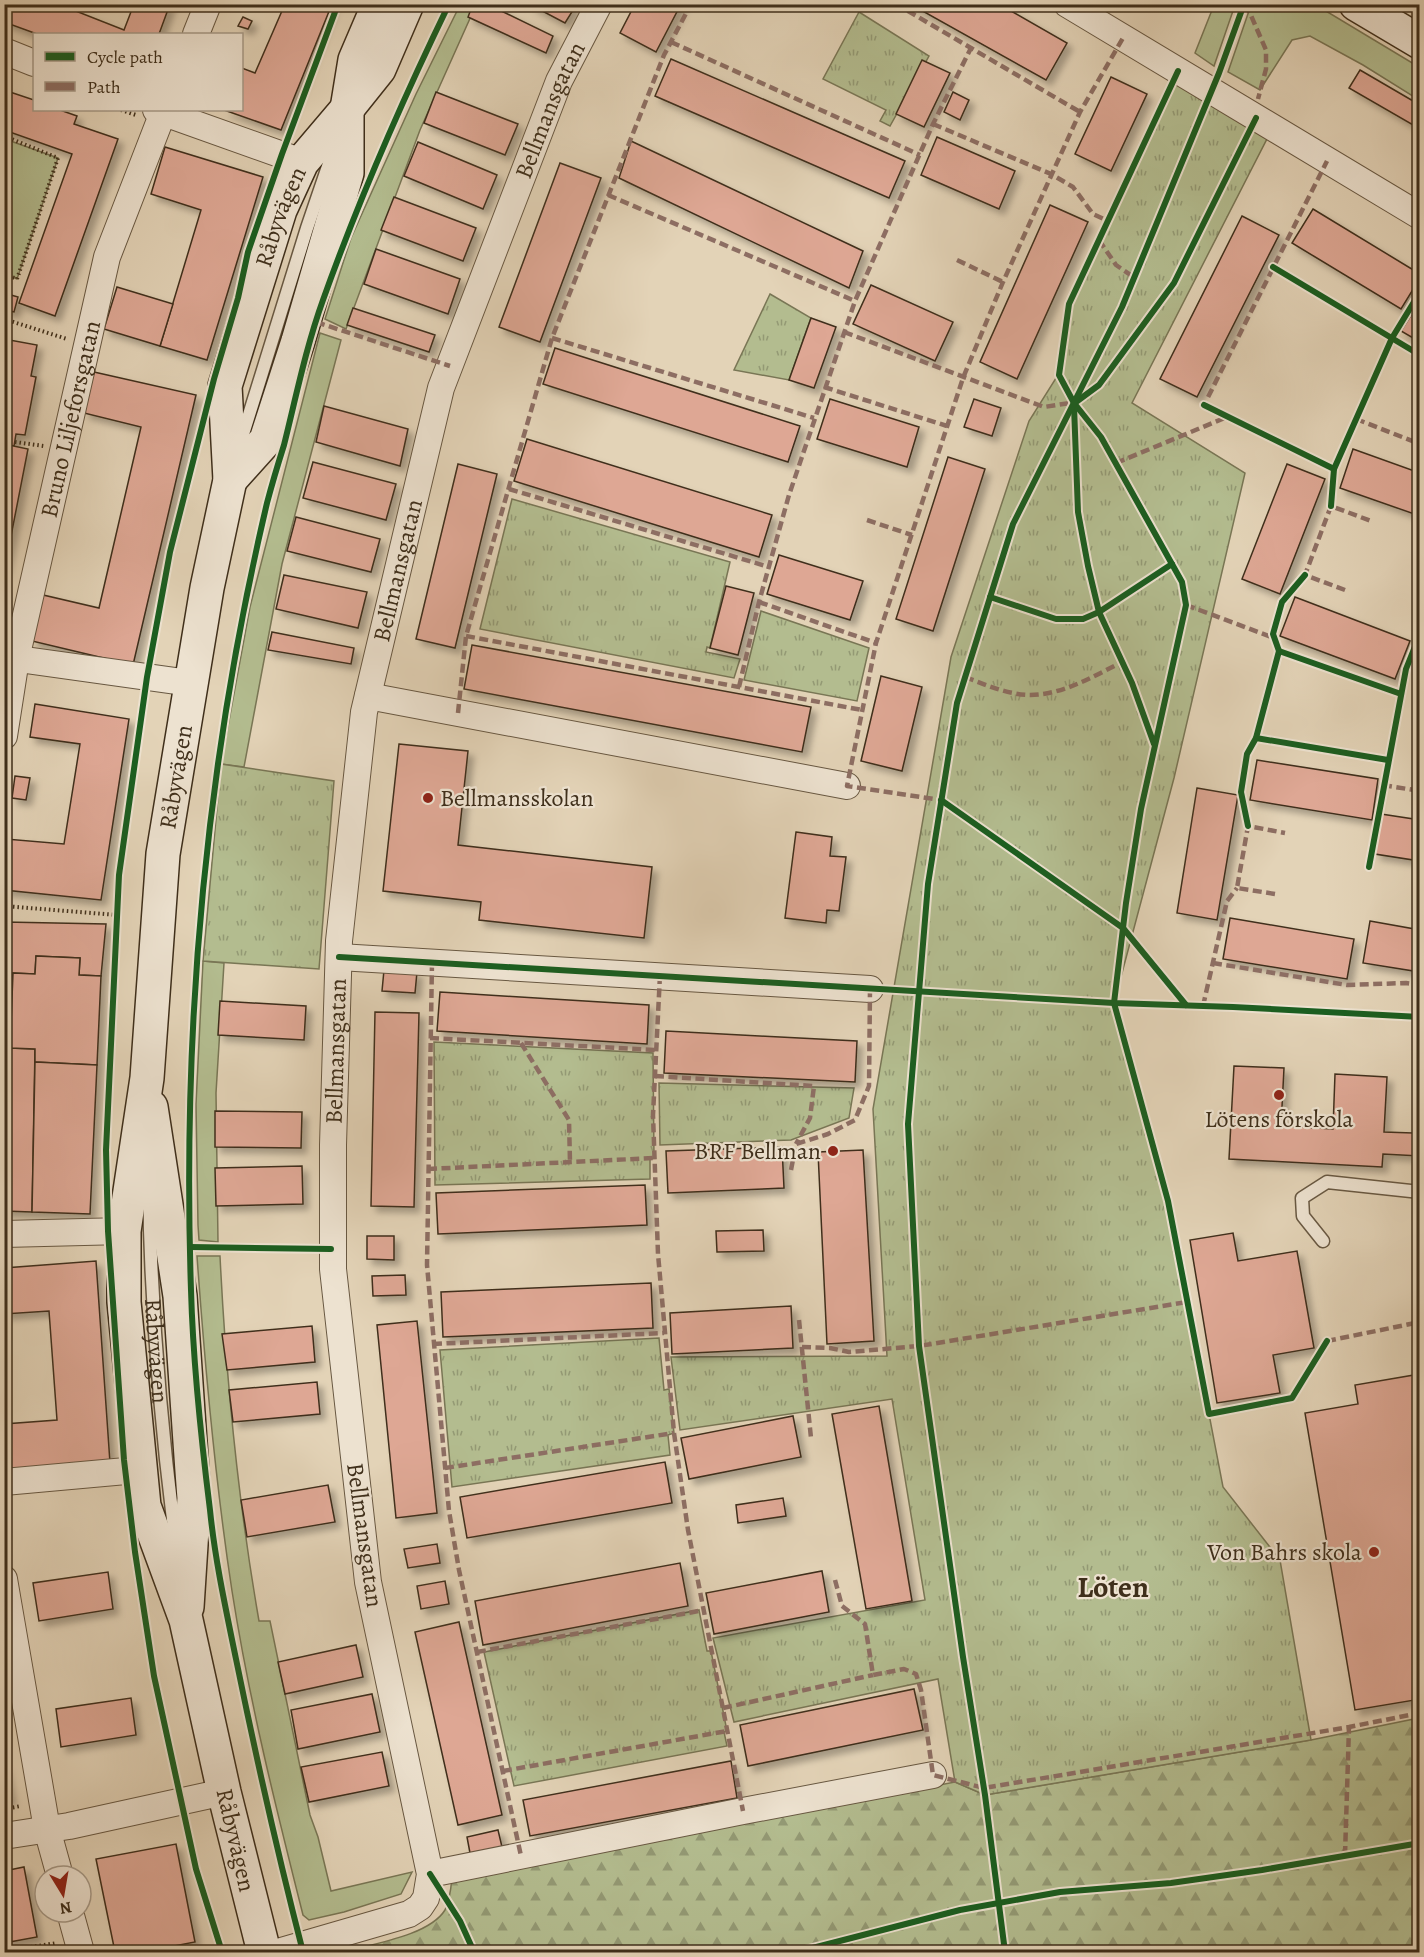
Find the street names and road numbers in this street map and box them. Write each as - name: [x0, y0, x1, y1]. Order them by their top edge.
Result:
- street label: Bellmansgatan: [507, 36, 593, 183]
- street label: Råbyvägen: [247, 161, 314, 271]
- street label: Bruno Liljeforsgatan: [33, 317, 108, 521]
- street label: Bellmansgatan: [365, 496, 430, 645]
- street label: Råbyvägen: [151, 722, 200, 831]
- street label: Bellmansgatan: [318, 978, 354, 1124]
- street label: Råbyvägen: [137, 1297, 176, 1405]
- street label: Bellmansgatan: [339, 1461, 391, 1609]
- street label: Råbyvägen: [209, 1785, 263, 1895]

